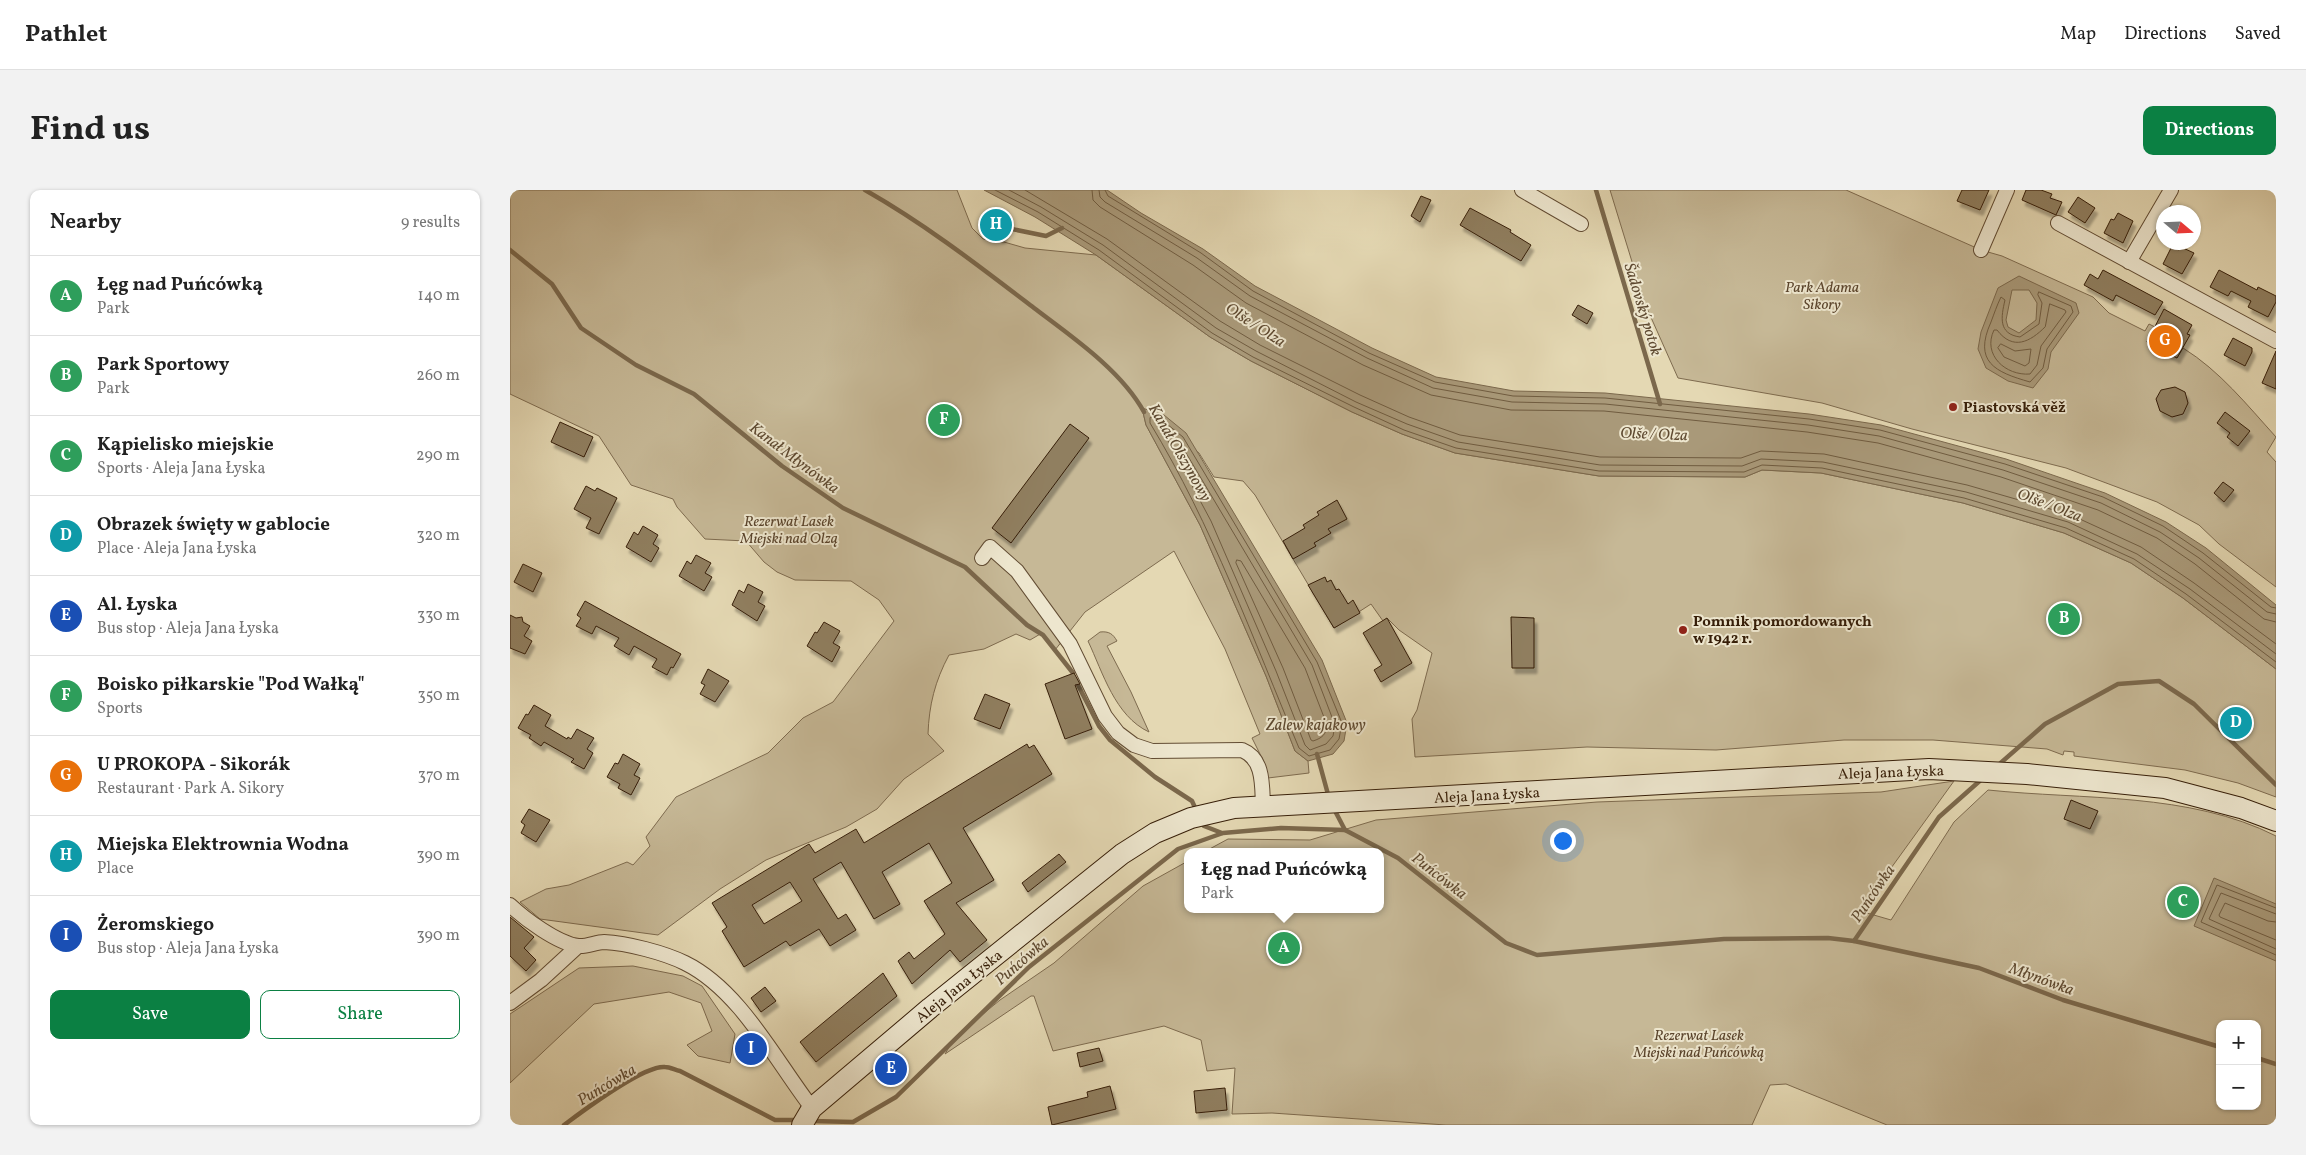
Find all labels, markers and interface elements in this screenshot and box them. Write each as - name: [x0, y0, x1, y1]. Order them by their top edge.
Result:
- text: Pathlet: [25, 18, 107, 52]
- text: Map: [2060, 22, 2096, 47]
- text: Directions: [2124, 22, 2207, 47]
- text: Saved: [2235, 22, 2281, 47]
- text: Find us: [30, 106, 150, 154]
- button: Directions: [2143, 106, 2276, 155]
- north arrow: [2156, 205, 2201, 250]
- pin: H: [980, 206, 1012, 244]
- text: Nearby: [50, 208, 121, 237]
- text: 9 results: [401, 212, 460, 234]
- water label: Šadovský potok: [1618, 260, 1668, 359]
- text: Łęg nad Puńcówką: [97, 272, 263, 298]
- park label: Park Adama Sikory: [1785, 278, 1859, 316]
- text: A: [60, 285, 72, 307]
- text: 140 m: [418, 285, 460, 307]
- text: Park: [97, 298, 130, 320]
- water label: Olše / Olza: [1221, 298, 1290, 354]
- pin: G: [2149, 322, 2181, 360]
- text: Park Sportowy: [97, 352, 229, 378]
- text: B: [61, 365, 71, 387]
- text: 260 m: [416, 365, 460, 387]
- text: Park: [97, 378, 130, 400]
- place label: Piastovská věž: [1963, 398, 2066, 419]
- water label: Kanał Olszynowy: [1142, 400, 1216, 506]
- pin: F: [928, 401, 960, 439]
- marker: Piastovská věž: [1947, 401, 1959, 413]
- water label: Kanał Młynówka: [744, 417, 844, 500]
- water label: Olše / Olza: [1620, 423, 1689, 447]
- text: Kąpielisko miejskie: [97, 432, 274, 458]
- text: C: [61, 445, 71, 467]
- text: 290 m: [416, 445, 460, 467]
- text: Sports · Aleja Jana Łyska: [97, 458, 266, 480]
- water label: Olše / Olza: [2014, 483, 2085, 528]
- text: Obrazek święty w gablocie: [97, 512, 330, 538]
- park label: Rezerwat Lasek Miejski nad Olzą: [739, 512, 838, 550]
- text: D: [60, 525, 72, 547]
- text: 320 m: [416, 525, 460, 547]
- text: Place · Aleja Jana Łyska: [97, 538, 257, 560]
- text: Al. Łyska: [97, 592, 178, 618]
- pin: B: [2048, 600, 2080, 638]
- text: E: [61, 605, 71, 627]
- text: 330 m: [417, 605, 460, 627]
- place label: Pomnik pomordowanych w 1942 r.: [1693, 612, 1872, 650]
- text: Bus stop · Aleja Jana Łyska: [97, 618, 279, 640]
- marker: Pomnik pomordowanych w 1942 r.: [1677, 624, 1689, 636]
- text: Boisko piłkarskie "Pod Wałką": [97, 672, 365, 698]
- text: F: [61, 685, 71, 707]
- text: 350 m: [417, 685, 460, 707]
- text: Sports: [97, 698, 143, 720]
- pin: D: [2220, 704, 2252, 742]
- water label: Zalew kajakowy: [1265, 715, 1366, 737]
- text: U PROKOPA - Sikorák: [97, 752, 290, 778]
- street label: Aleja Jana Łyska: [1838, 761, 1945, 786]
- text: G: [60, 765, 72, 787]
- text: 370 m: [418, 765, 460, 787]
- text: Restaurant · Park A. Sikory: [97, 778, 284, 800]
- street label: Aleja Jana Łyska: [1433, 783, 1541, 810]
- your location: [1550, 828, 1576, 854]
- text: Miejska Elektrownia Wodna: [97, 832, 349, 858]
- text: H: [60, 845, 72, 867]
- text: 390 m: [417, 845, 460, 867]
- popup: [1184, 848, 1384, 913]
- water label: Puńcówka: [1406, 848, 1471, 905]
- text: Łęg nad Puńcówką: [1201, 857, 1367, 883]
- text: Place: [97, 858, 134, 880]
- water label: Puńcówka: [1846, 861, 1901, 927]
- text: Park: [1201, 883, 1234, 905]
- pin: C: [2167, 883, 2199, 921]
- text: Żeromskiego: [97, 912, 214, 938]
- text: I: [63, 925, 69, 947]
- text: 390 m: [417, 925, 460, 947]
- pin: A: [1268, 929, 1300, 967]
- water label: Puńcówka: [991, 932, 1054, 991]
- text: Bus stop · Aleja Jana Łyska: [97, 938, 279, 960]
- street label: Aleja Jana Łyska: [912, 946, 1008, 1029]
- water label: Młynówka: [2005, 958, 2077, 1002]
- button: Save: [50, 990, 250, 1039]
- button: Share: [260, 990, 460, 1039]
- map controls: [2216, 1020, 2261, 1110]
- button: +: [2216, 1020, 2261, 1065]
- park label: Rezerwat Lasek Miejski nad Puńcówką: [1633, 1026, 1764, 1064]
- pin: I: [735, 1030, 767, 1068]
- pin: E: [875, 1050, 907, 1088]
- water label: Puńcówka: [574, 1059, 641, 1112]
- button: −: [2216, 1065, 2261, 1110]

